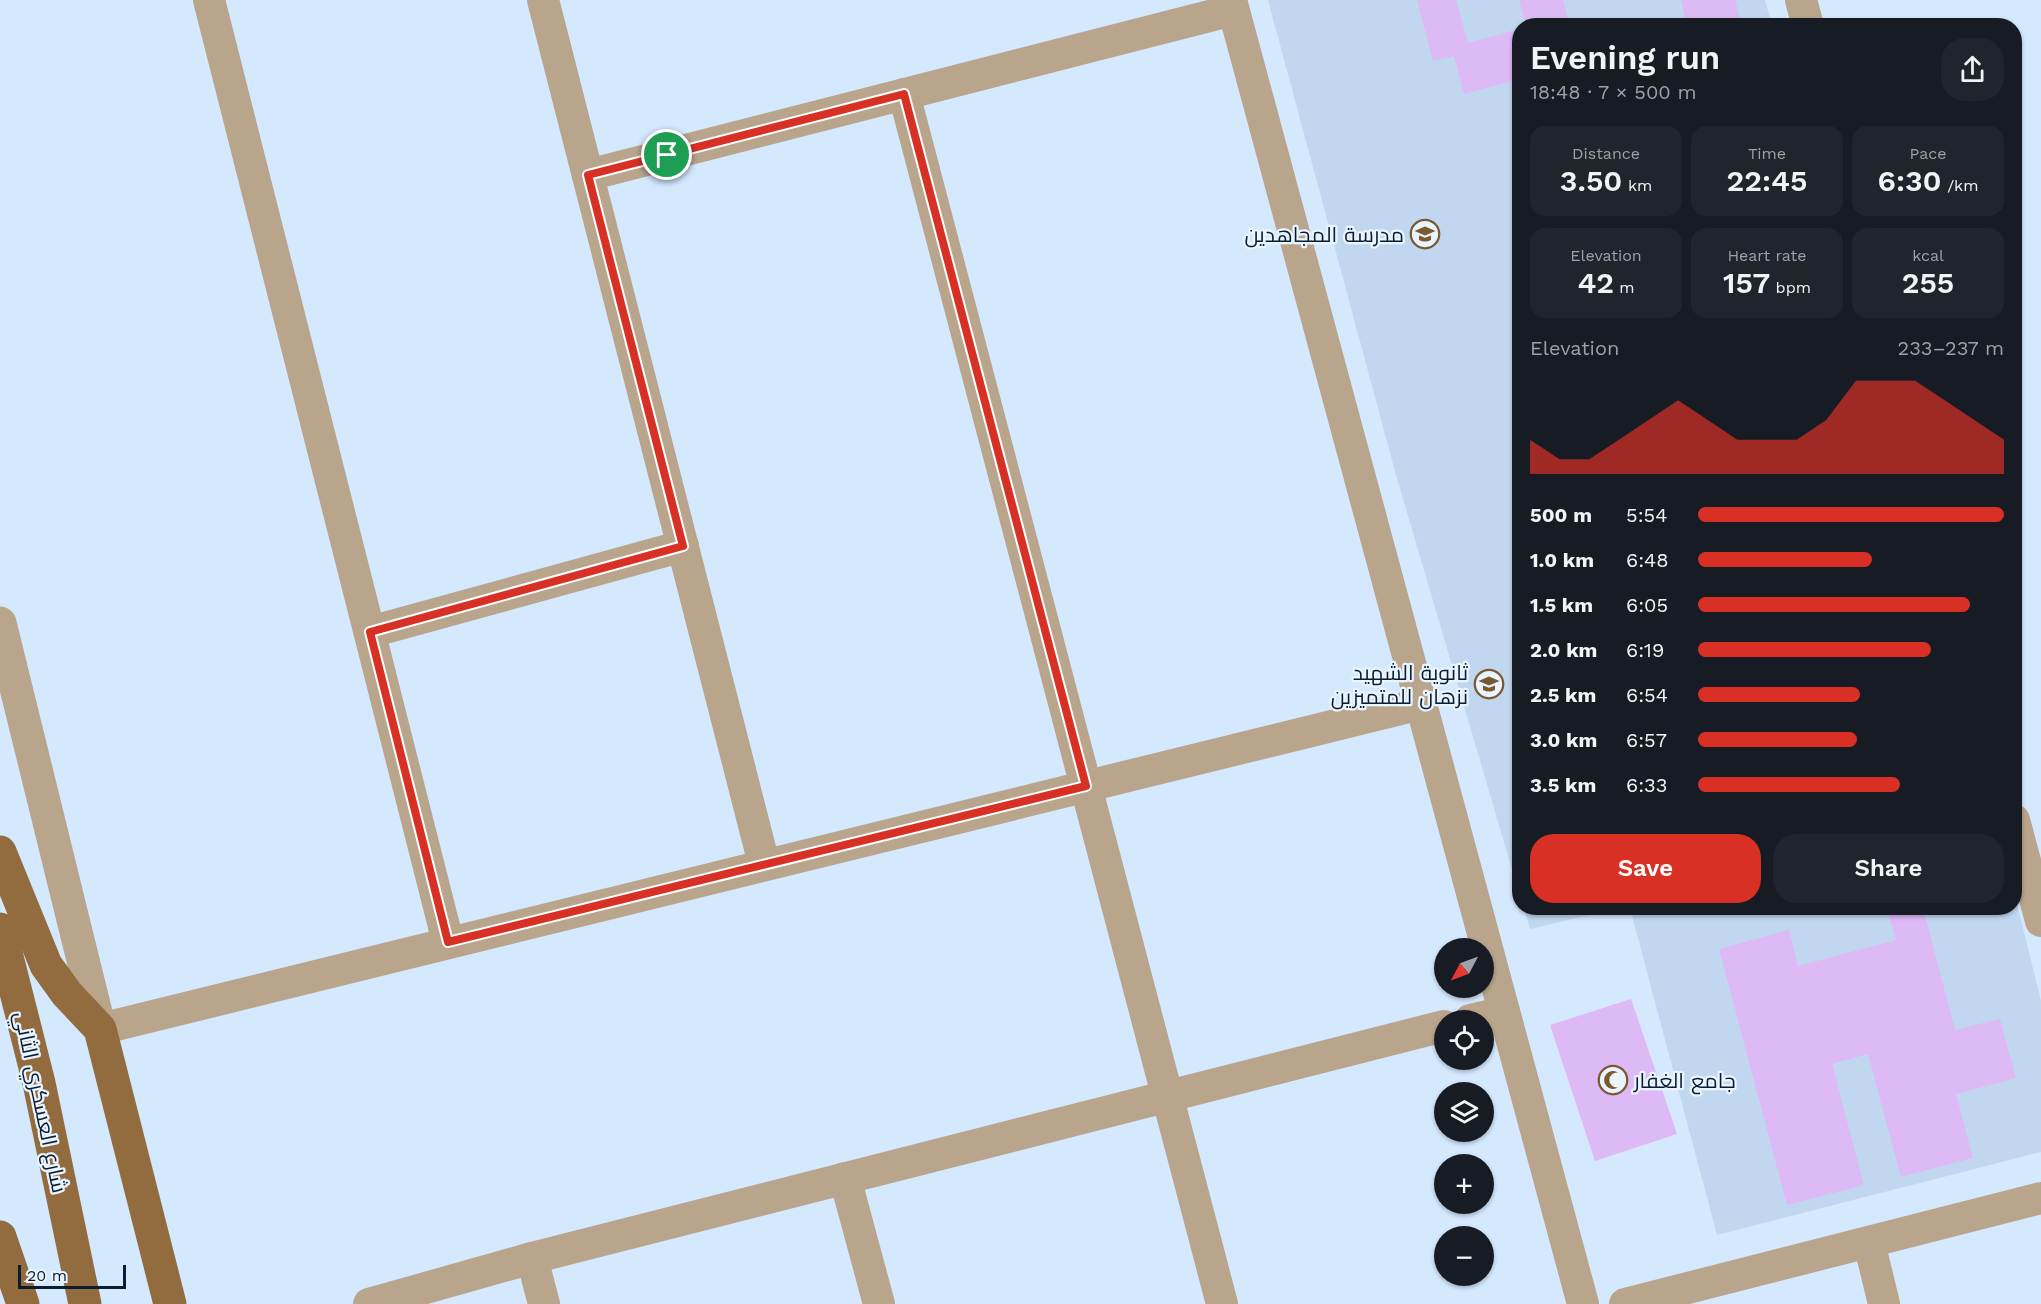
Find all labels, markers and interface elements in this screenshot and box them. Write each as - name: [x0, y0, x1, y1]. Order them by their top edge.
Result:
- text: Evening run: [1530, 38, 1720, 77]
- button: share: [1941, 38, 2004, 101]
- text: 18:48 · 7 × 500 m: [1530, 80, 1697, 104]
- pin: [641, 129, 692, 180]
- icon: arrive: [650, 138, 683, 171]
- text: Distance: [1572, 144, 1640, 163]
- text: Time: [1748, 144, 1786, 163]
- text: Pace: [1909, 144, 1947, 163]
- text: 3.50: [1560, 163, 1622, 198]
- text: 22:45: [1727, 163, 1807, 198]
- text: 6:30: [1878, 163, 1942, 198]
- text: km: [1622, 176, 1652, 195]
- text: /km: [1942, 176, 1978, 195]
- school or university icon: مدرسة المجاهدين: [1409, 218, 1441, 250]
- place label: مدرسة المجاهدين: [1244, 222, 1404, 248]
- text: Elevation: [1570, 246, 1642, 265]
- text: Heart rate: [1727, 246, 1807, 265]
- text: kcal: [1912, 246, 1944, 265]
- text: 42: [1577, 265, 1614, 300]
- text: 157: [1723, 265, 1770, 300]
- text: 255: [1902, 265, 1954, 300]
- text: m: [1614, 278, 1635, 297]
- text: bpm: [1770, 278, 1811, 297]
- text: Elevation: [1530, 336, 1619, 360]
- text: 233–237 m: [1898, 336, 2004, 360]
- text: 500 m: [1530, 503, 1592, 527]
- text: 5:54: [1626, 503, 1667, 527]
- text: 1.0 km: [1530, 548, 1594, 572]
- text: 6:48: [1626, 548, 1669, 572]
- text: 1.5 km: [1530, 593, 1593, 617]
- text: 6:05: [1626, 593, 1668, 617]
- text: 2.0 km: [1530, 638, 1597, 662]
- text: 6:19: [1626, 638, 1664, 662]
- place label: ثانوية الشهيد نزهان للمتميزين: [1331, 660, 1468, 710]
- school or university icon: ثانوية الشهيد نزهان للمتميزين: [1473, 668, 1505, 700]
- text: 2.5 km: [1530, 683, 1596, 707]
- text: 6:54: [1626, 683, 1668, 707]
- text: 3.0 km: [1530, 728, 1597, 752]
- text: 6:57: [1626, 728, 1667, 752]
- text: 3.5 km: [1530, 773, 1596, 797]
- text: 6:33: [1626, 773, 1667, 797]
- button: Save: [1530, 834, 1761, 903]
- button: Share: [1773, 834, 2004, 903]
- north arrow: [1434, 938, 1494, 998]
- map controls: [1434, 938, 1494, 1286]
- street label: شارع العسكري الثاني: [6, 1009, 72, 1196]
- button: locate: [1434, 1010, 1494, 1070]
- mosque icon: جامع الغفار: [1597, 1064, 1629, 1096]
- place label: جامع الغفار: [1633, 1068, 1736, 1095]
- button: layers: [1434, 1082, 1494, 1142]
- button: +: [1434, 1154, 1494, 1214]
- button: −: [1434, 1226, 1494, 1286]
- scale bar: [18, 1262, 126, 1290]
- text: 20 m: [27, 1266, 67, 1285]

